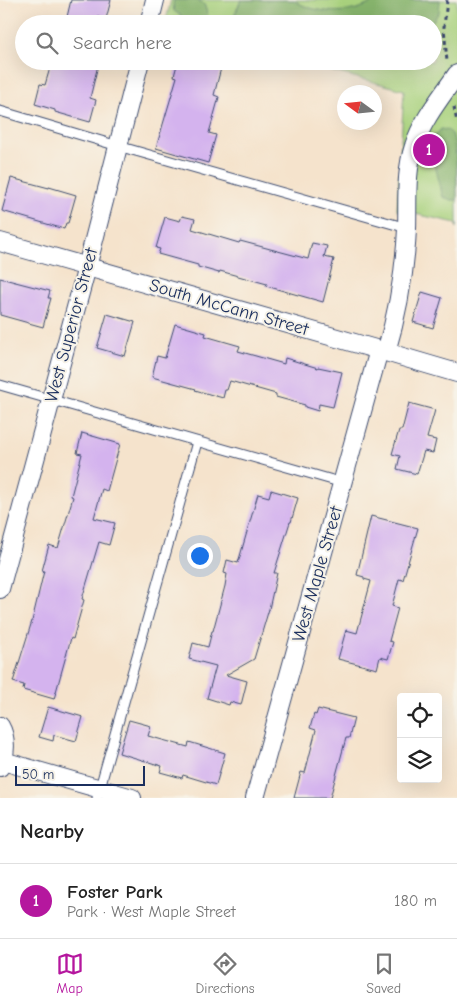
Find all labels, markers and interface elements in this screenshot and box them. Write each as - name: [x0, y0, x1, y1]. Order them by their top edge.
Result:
- search box: [15, 15, 442, 70]
- icon: search: [33, 29, 61, 57]
- text: Search here: [73, 32, 172, 54]
- north arrow: [337, 85, 382, 130]
- pin: 1: [413, 131, 445, 169]
- street label: West Superior Street: [41, 245, 102, 405]
- street label: South McCann Street: [147, 275, 312, 340]
- street label: West Maple Street: [288, 503, 347, 644]
- your location: [187, 543, 213, 569]
- map controls: [397, 693, 442, 783]
- button: locate: [397, 693, 442, 738]
- button: layers: [397, 738, 442, 783]
- scale bar: [15, 763, 145, 786]
- text: 50 m: [22, 766, 54, 783]
- text: Nearby: [20, 819, 84, 843]
- text: Foster Park: [67, 881, 163, 903]
- text: 1: [33, 892, 39, 910]
- text: 180 m: [394, 892, 437, 910]
- text: Park · West Maple Street: [67, 903, 236, 921]
- tab: Map: [56, 950, 84, 997]
- tab: Directions: [195, 950, 255, 997]
- tab: Saved: [366, 950, 401, 997]

